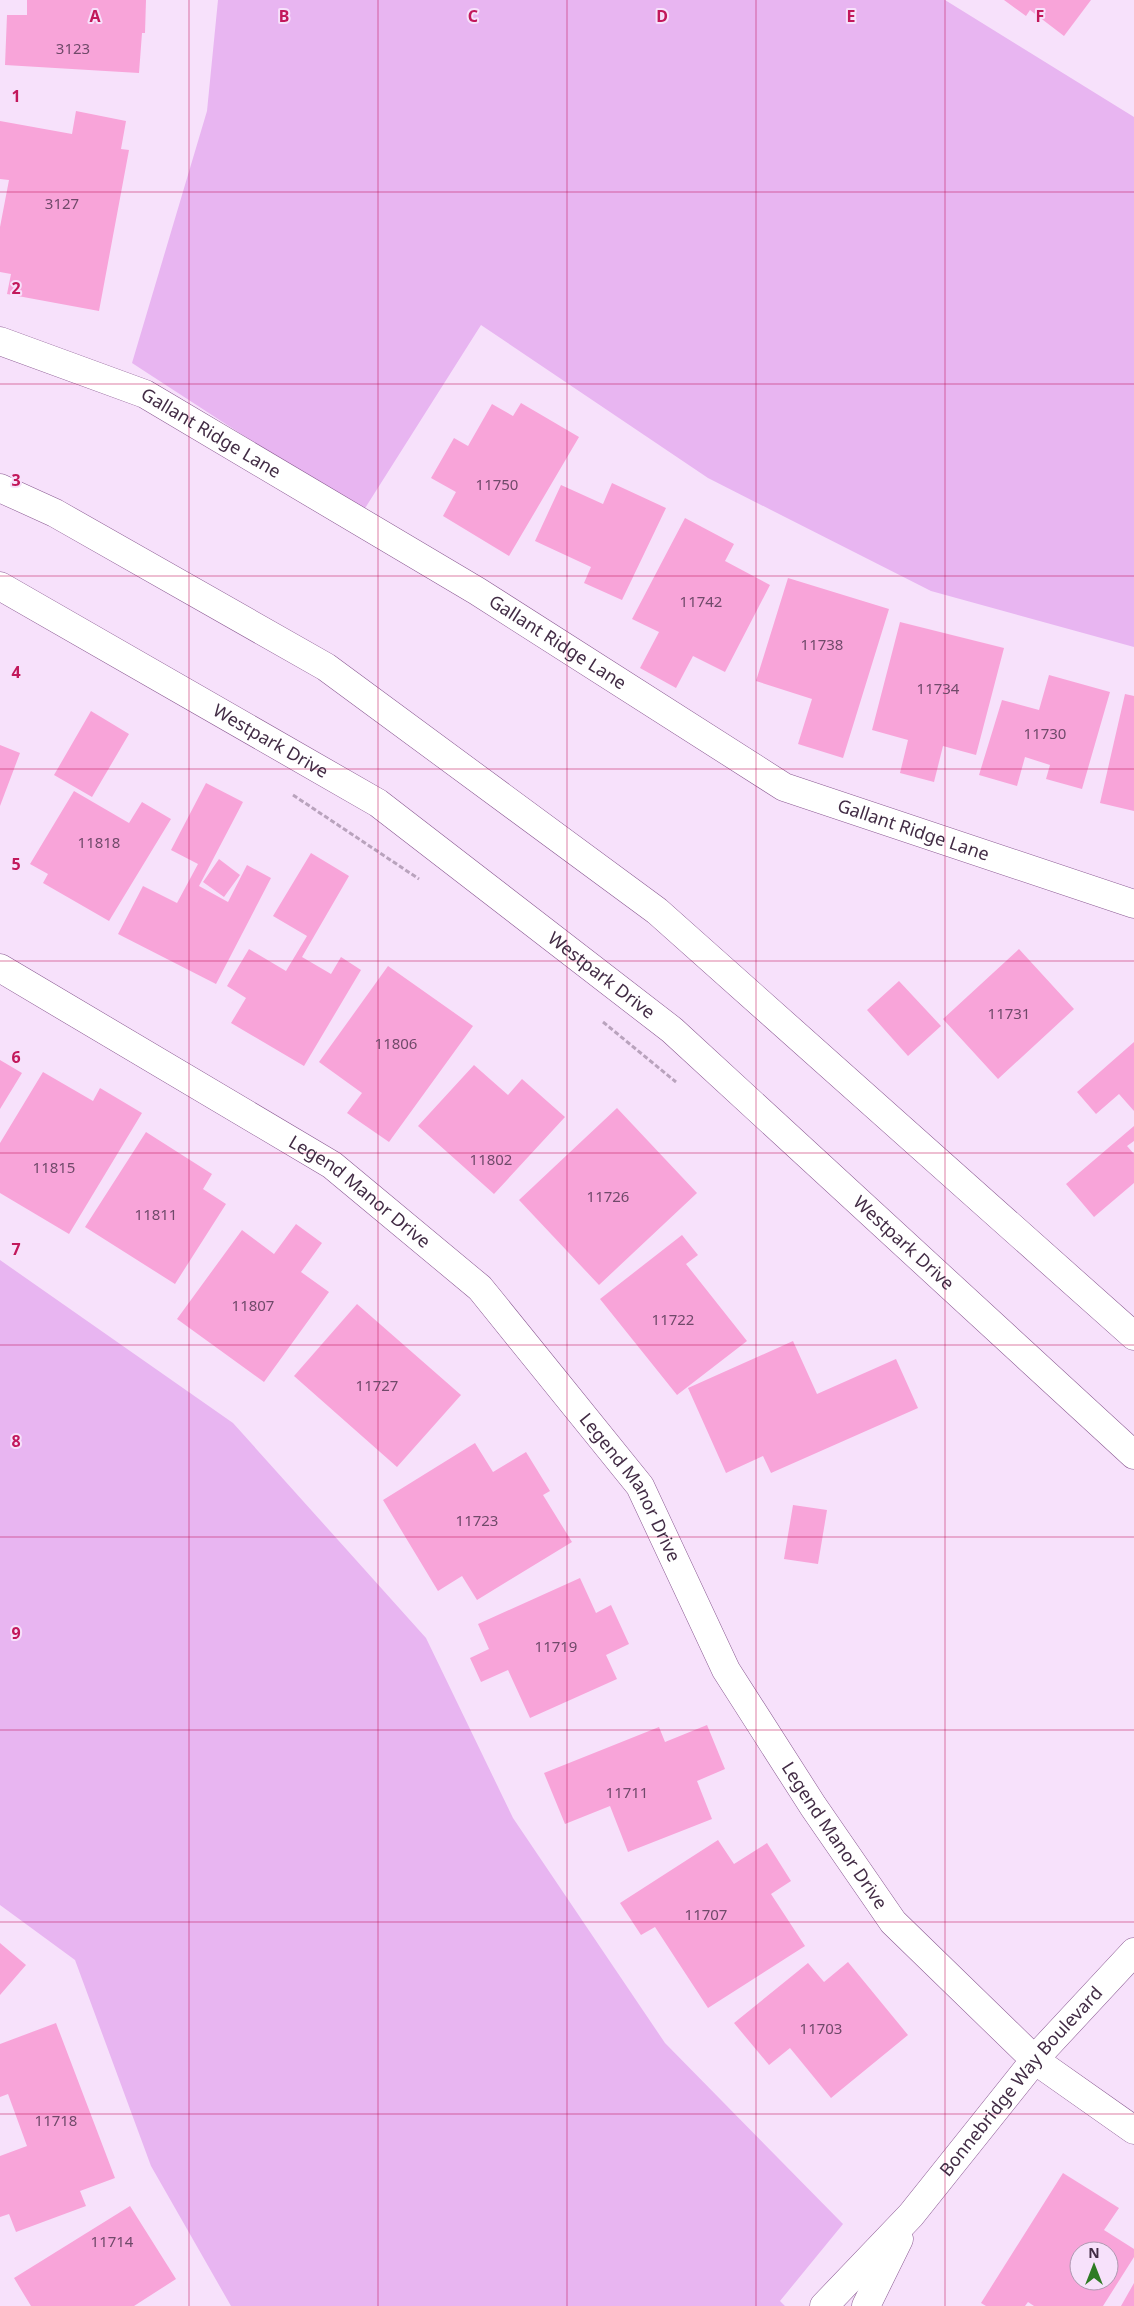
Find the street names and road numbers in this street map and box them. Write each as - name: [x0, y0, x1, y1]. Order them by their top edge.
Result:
- street label: Gallant Ridge Lane: [137, 381, 286, 483]
- street label: Gallant Ridge Lane: [485, 589, 631, 694]
- street label: Westpark Drive: [209, 698, 333, 783]
- street label: Gallant Ridge Lane: [835, 793, 993, 866]
- street label: Westpark Drive: [543, 926, 660, 1024]
- street label: Legend Manor Drive: [285, 1129, 436, 1253]
- street label: Westpark Drive: [849, 1190, 960, 1295]
- street label: Legend Manor Drive: [575, 1407, 687, 1565]
- street label: Legend Manor Drive: [777, 1757, 893, 1913]
- street label: Bonnebridge Way Boulevard: [934, 1981, 1107, 2181]

